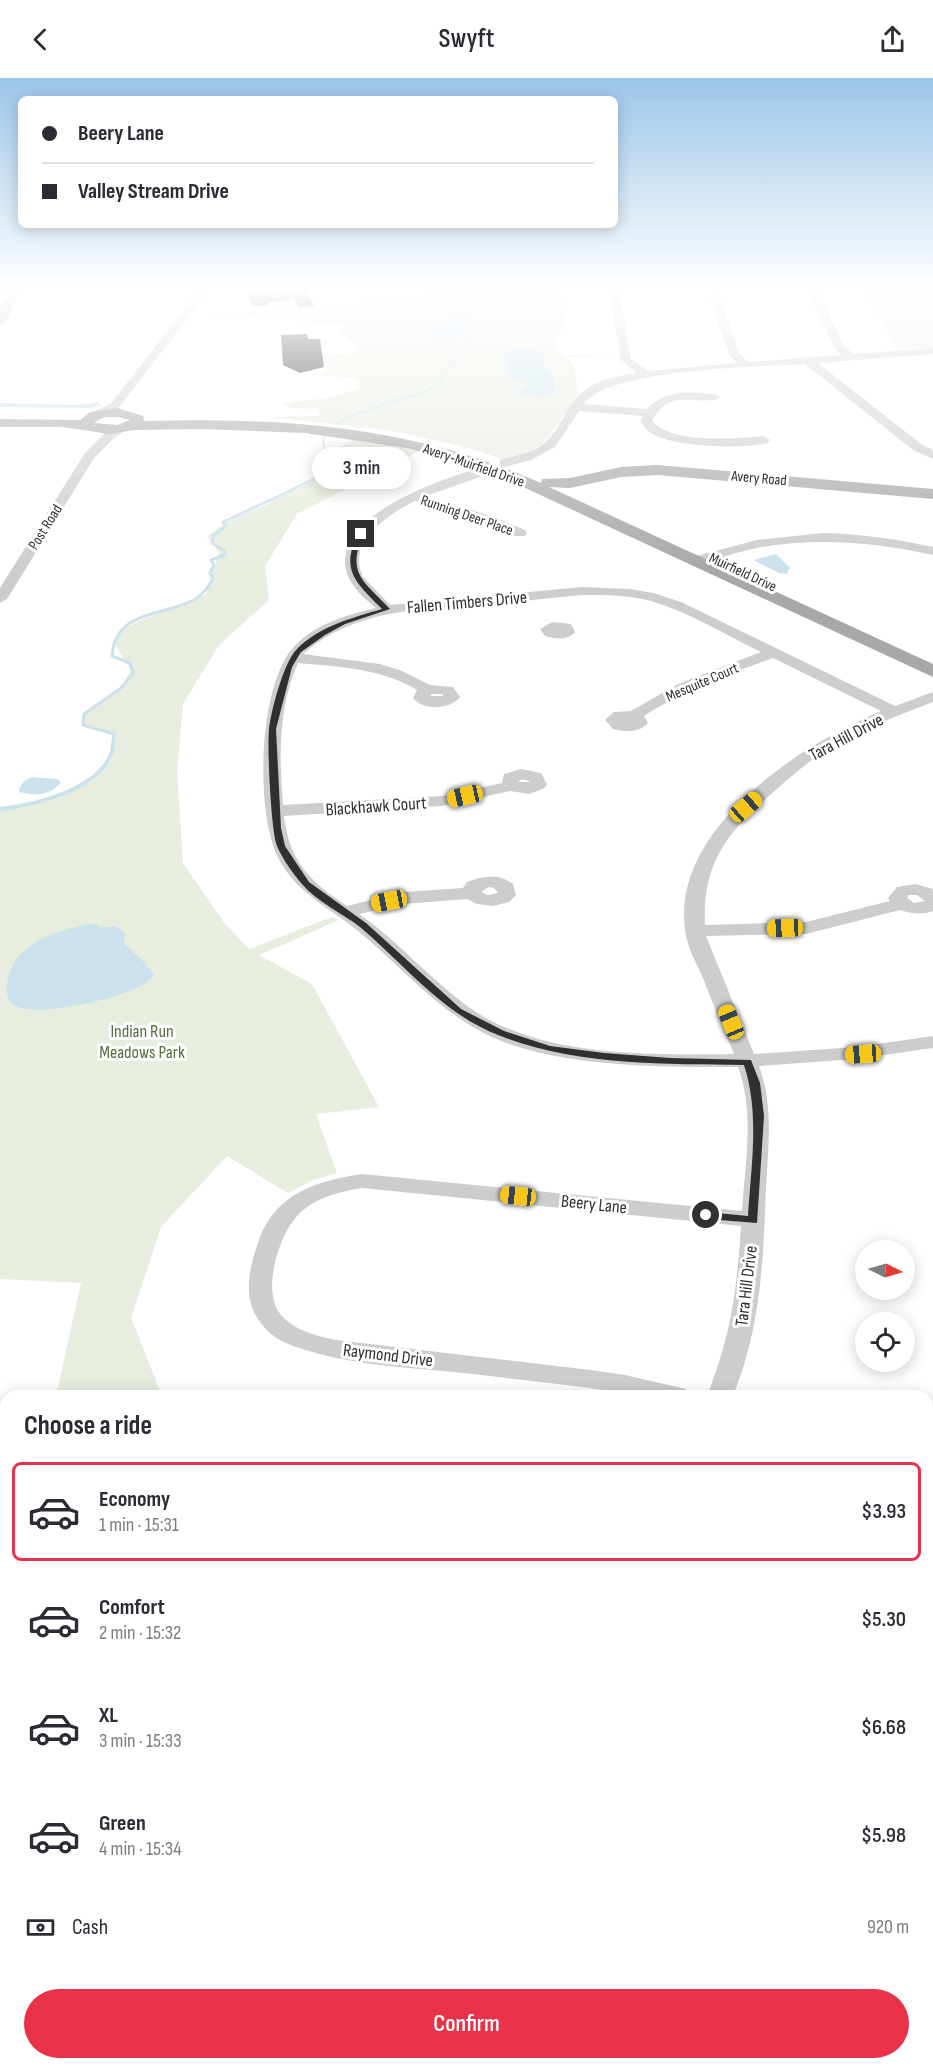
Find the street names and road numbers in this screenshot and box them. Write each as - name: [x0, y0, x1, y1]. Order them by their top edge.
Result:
- street label: Avery-Muirfield Drive: [420, 439, 527, 492]
- street label: Avery Road: [729, 467, 787, 490]
- street label: Running Deer Place: [418, 491, 516, 540]
- street label: Post Road: [24, 501, 67, 553]
- street label: Muirfield Drive: [706, 548, 780, 596]
- street label: Fallen Timbers Drive: [406, 587, 528, 618]
- street label: Mesquite Court: [663, 658, 742, 706]
- street label: Tara Hill Drive: [805, 709, 887, 766]
- street label: Blackhawk Court: [325, 792, 428, 821]
- street label: Beery Lane: [560, 1191, 628, 1218]
- street label: Tara Hill Drive: [731, 1244, 762, 1328]
- street label: Raymond Drive: [342, 1340, 434, 1371]

